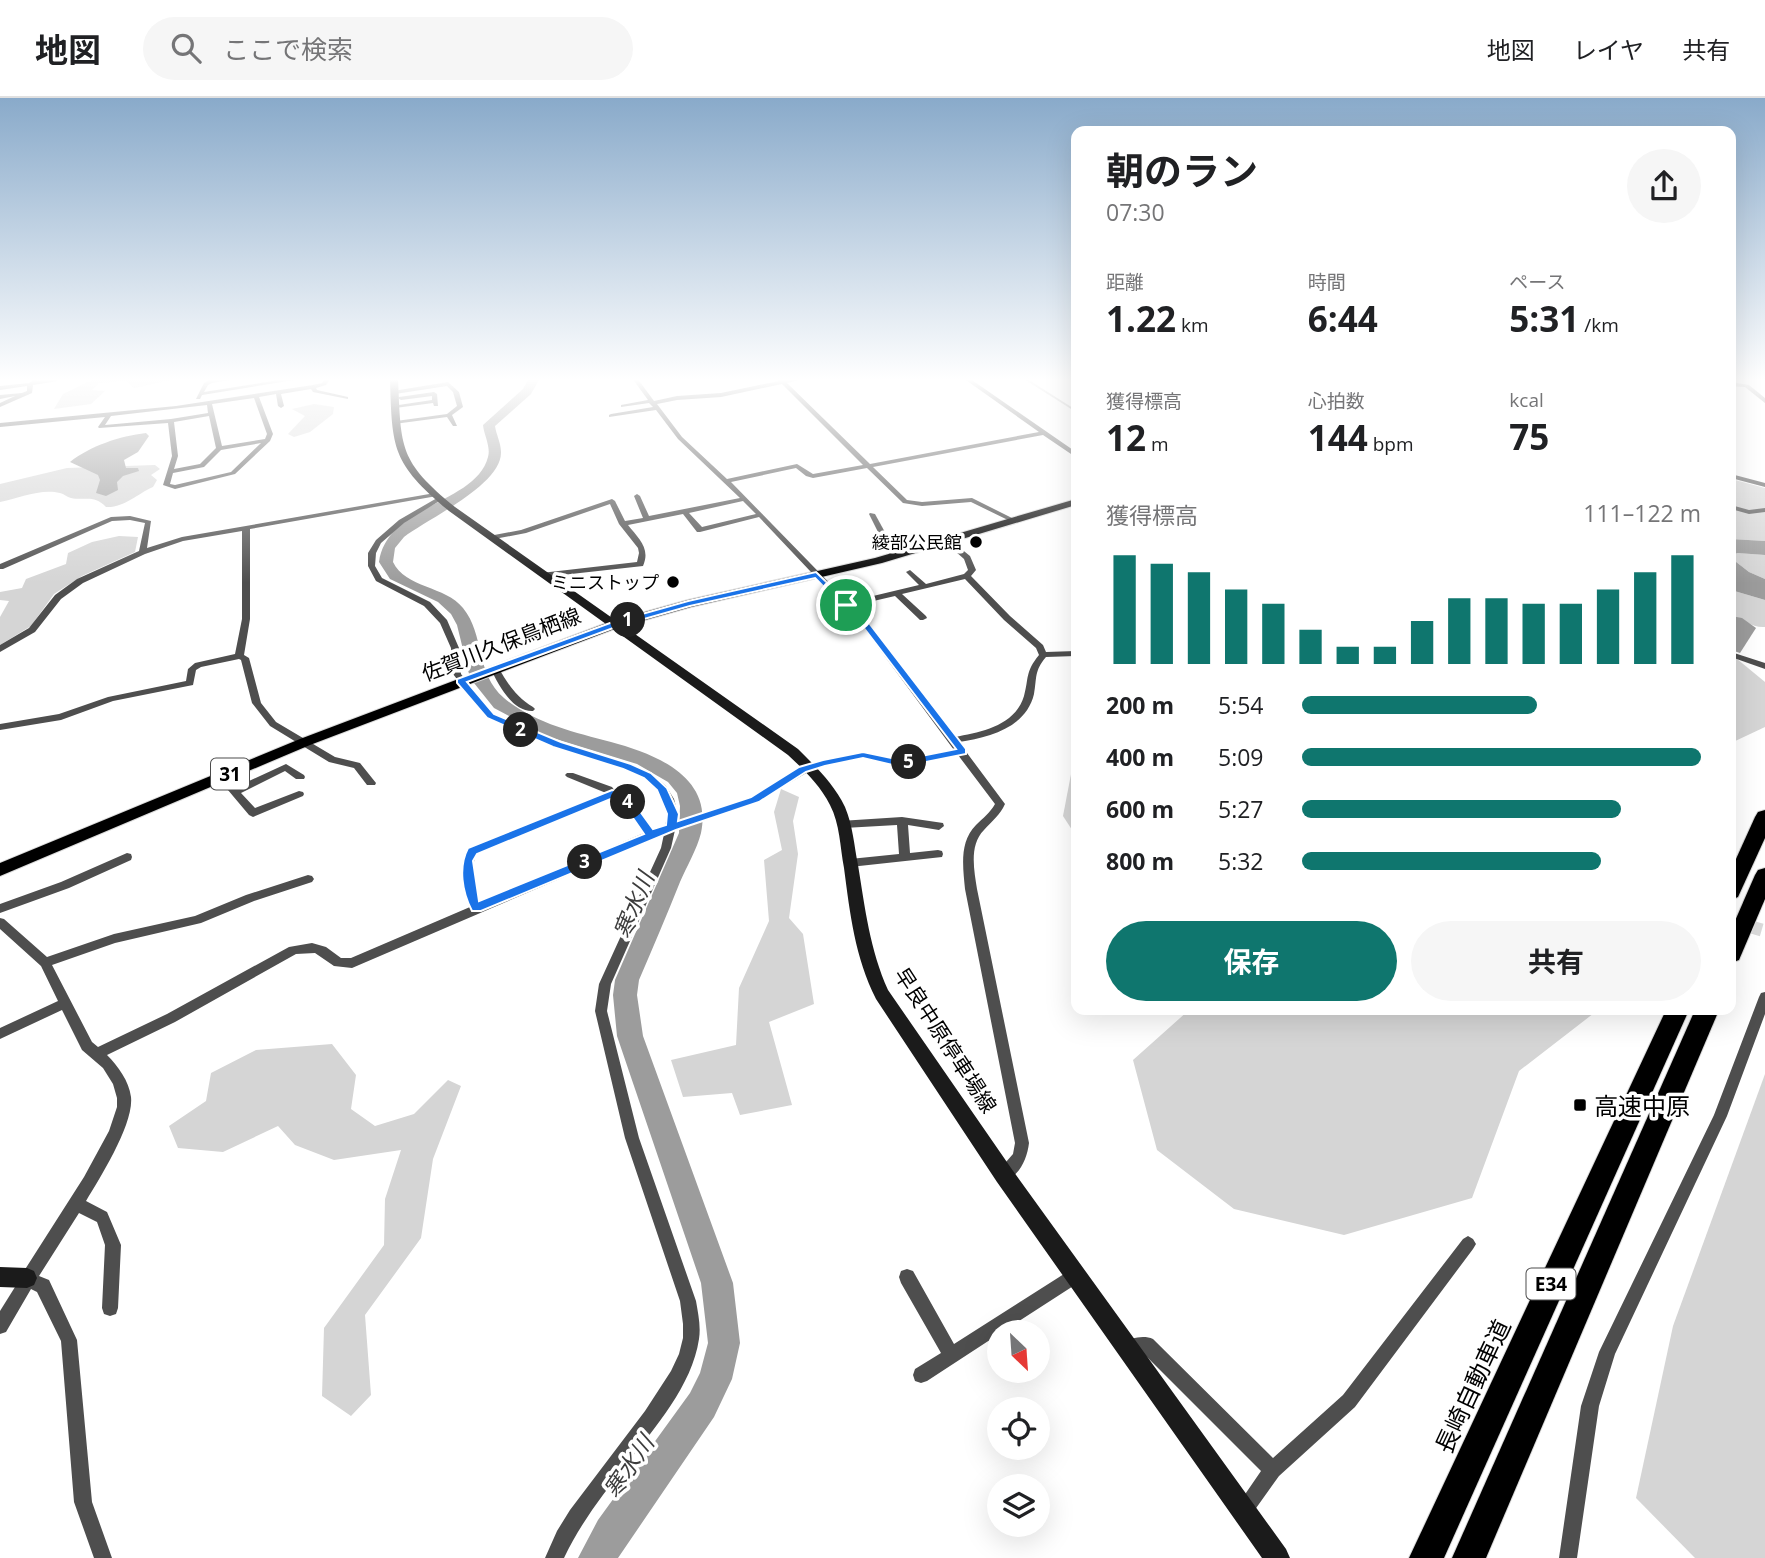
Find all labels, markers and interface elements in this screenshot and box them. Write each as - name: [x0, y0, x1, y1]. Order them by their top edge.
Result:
- search box: [143, 17, 633, 80]
- text: 地図: [35, 27, 101, 72]
- icon: search: [167, 29, 205, 67]
- text: ここで検索: [223, 31, 353, 67]
- text: 地図: [1487, 33, 1535, 66]
- text: レイヤ: [1573, 33, 1644, 66]
- text: 共有: [1682, 33, 1730, 66]
- text: 朝のラン: [1106, 144, 1258, 196]
- button: share: [1627, 149, 1701, 223]
- text: 07:30: [1106, 196, 1165, 228]
- text: 距離: [1106, 269, 1144, 295]
- text: 時間: [1308, 269, 1346, 295]
- text: ペース: [1509, 269, 1565, 295]
- text: 1.22: [1106, 295, 1176, 342]
- text: 6:44: [1308, 295, 1378, 342]
- text: 5:31: [1509, 295, 1579, 342]
- text: km: [1176, 312, 1209, 338]
- text: /km: [1579, 312, 1619, 338]
- text: kcal: [1509, 387, 1544, 413]
- text: 獲得標高: [1106, 388, 1182, 414]
- text: 心拍数: [1308, 388, 1365, 414]
- text: 75: [1509, 413, 1549, 460]
- text: 12: [1106, 414, 1146, 461]
- text: 144: [1308, 414, 1368, 461]
- text: m: [1146, 431, 1169, 457]
- text: bpm: [1368, 431, 1413, 457]
- text: 111–122 m: [1583, 497, 1701, 529]
- text: 獲得標高: [1106, 499, 1198, 531]
- place label: 綾部公民館: [872, 530, 962, 554]
- marker: 綾部公民館: [968, 534, 984, 550]
- place label: ミニストップ: [551, 570, 659, 594]
- marker: ミニストップ: [665, 574, 681, 590]
- pin: [816, 575, 876, 635]
- icon: arrive: [827, 586, 865, 624]
- street label: 佐賀川久保鳥栖線: [418, 601, 584, 687]
- pin: 1: [610, 602, 646, 638]
- text: 1: [622, 606, 633, 632]
- text: 200 m: [1106, 689, 1174, 721]
- text: 5:54: [1218, 689, 1264, 721]
- pin: 2: [504, 712, 538, 748]
- text: 2: [515, 716, 526, 742]
- text: 400 m: [1106, 741, 1174, 773]
- text: 5:09: [1218, 741, 1264, 773]
- pin: 5: [892, 744, 926, 780]
- text: 5: [903, 748, 914, 774]
- road number: 31: [211, 758, 249, 790]
- pin: 4: [610, 784, 646, 820]
- text: 4: [622, 788, 633, 814]
- text: 600 m: [1106, 793, 1174, 825]
- text: 5:27: [1218, 793, 1264, 825]
- pin: 3: [568, 844, 602, 880]
- text: 800 m: [1106, 845, 1174, 877]
- text: 5:32: [1218, 845, 1264, 877]
- text: 3: [579, 848, 590, 874]
- water label: 寒水川: [605, 864, 662, 943]
- button: 保存: [1106, 921, 1397, 1001]
- button: 共有: [1411, 921, 1701, 1001]
- street label: 早良中原停車場線: [889, 962, 1003, 1118]
- place label: 高速中原: [1594, 1089, 1690, 1122]
- marker: 高速中原: [1572, 1097, 1588, 1113]
- road number: E34: [1526, 1268, 1576, 1300]
- street label: 長崎自動車道: [1427, 1314, 1517, 1458]
- north arrow: [987, 1320, 1050, 1382]
- map controls: [987, 1320, 1050, 1537]
- button: locate: [987, 1397, 1050, 1460]
- water label: 寒水川: [595, 1426, 662, 1504]
- button: layers: [987, 1474, 1050, 1537]

